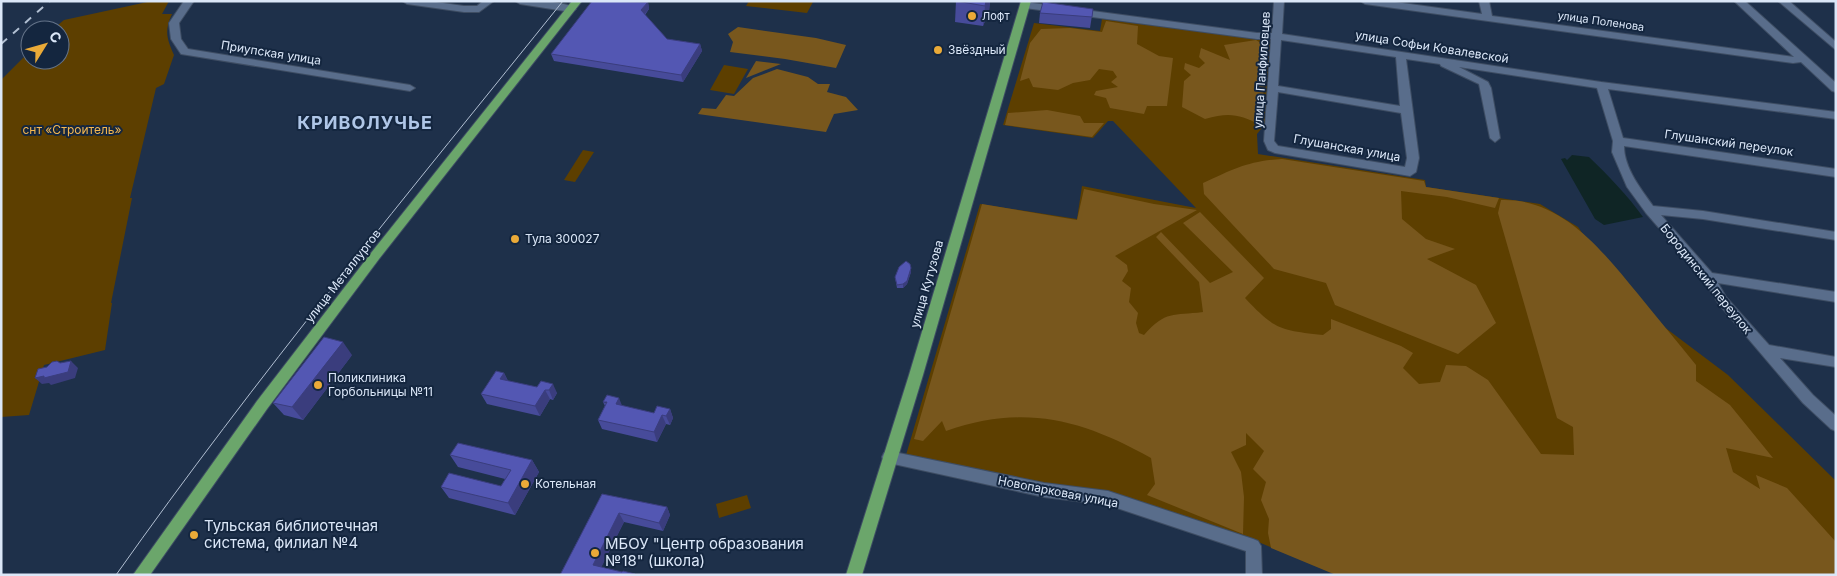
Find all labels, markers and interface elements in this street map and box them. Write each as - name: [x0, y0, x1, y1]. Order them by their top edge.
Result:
- street label: улица Поленова: [1557, 8, 1645, 34]
- place label: Лофт: [982, 9, 1010, 23]
- marker: Лофт: [966, 10, 978, 22]
- street label: улица Панфиловцев: [1250, 11, 1273, 129]
- north arrow: [20, 20, 70, 70]
- street label: улица Софьи Ковалевской: [1354, 27, 1510, 66]
- text: С: [46, 28, 66, 46]
- street label: Приупская улица: [220, 37, 322, 68]
- place label: Звёздный: [948, 42, 1006, 57]
- marker: Звёздный: [932, 44, 944, 56]
- district label: КРИВОЛУЧЬЕ: [297, 112, 433, 133]
- park label: снт «Строитель»: [22, 122, 122, 137]
- street label: Глушанский переулок: [1664, 126, 1795, 159]
- street label: Глушанская улица: [1292, 131, 1402, 164]
- street label: Бородинский переулок: [1657, 221, 1756, 337]
- street label: улица Металлургов: [301, 226, 384, 325]
- place label: Тула 300027: [525, 231, 600, 246]
- marker: Тула 300027: [509, 233, 521, 245]
- street label: улица Кутузова: [907, 238, 946, 330]
- place label: Поликлиника Горбольницы №11: [328, 370, 433, 399]
- marker: Поликлиника Горбольницы №11: [312, 379, 324, 391]
- street label: Новопарковая улица: [997, 472, 1120, 511]
- place label: Котельная: [535, 476, 596, 491]
- marker: Котельная: [519, 478, 531, 490]
- place label: Тульская библиотечная система, филиал №4: [204, 516, 378, 552]
- marker: Тульская библиотечная система, филиал №4: [188, 529, 200, 541]
- place label: МБОУ "Центр образования №18" (школа): [605, 534, 804, 570]
- marker: МБОУ "Центр образования №18" (школа): [589, 547, 601, 559]

